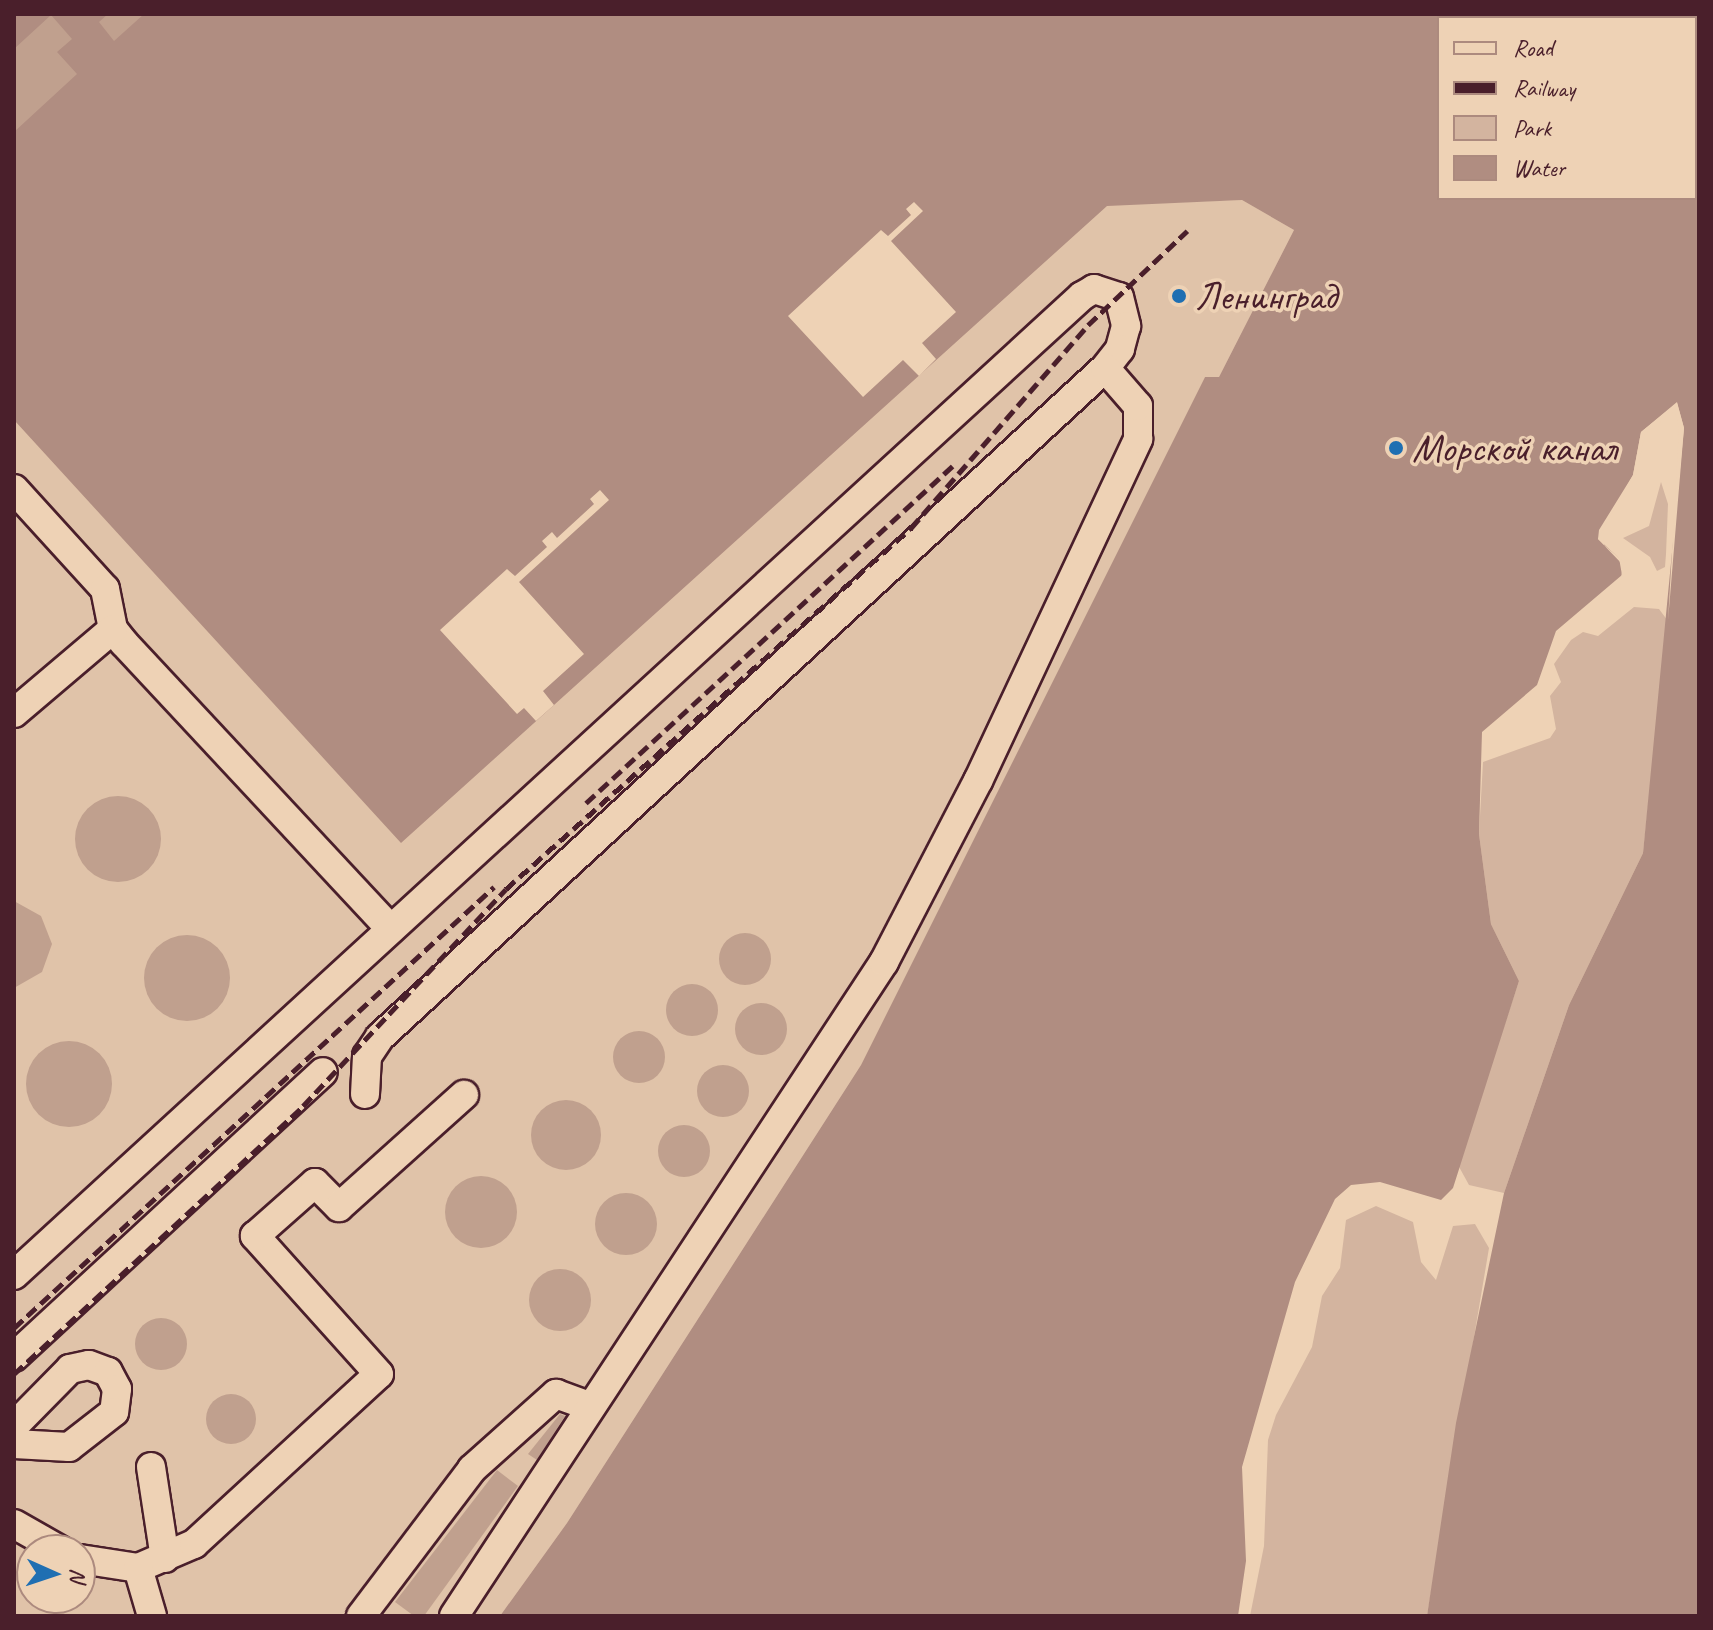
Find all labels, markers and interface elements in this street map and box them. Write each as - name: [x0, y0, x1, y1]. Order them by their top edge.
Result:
- legend: [1437, 16, 1697, 200]
- text: Road: [1513, 33, 1553, 63]
- text: Railway: [1513, 73, 1575, 103]
- text: Park: [1513, 113, 1551, 143]
- text: Water: [1513, 153, 1565, 183]
- place label: Ленинград: [1195, 272, 1336, 320]
- marker: Ленинград: [1170, 287, 1188, 305]
- place label: Морской канал: [1412, 424, 1616, 472]
- marker: Морской канал: [1387, 439, 1405, 457]
- north arrow: [16, 1534, 96, 1614]
- text: N: [64, 1568, 92, 1583]

